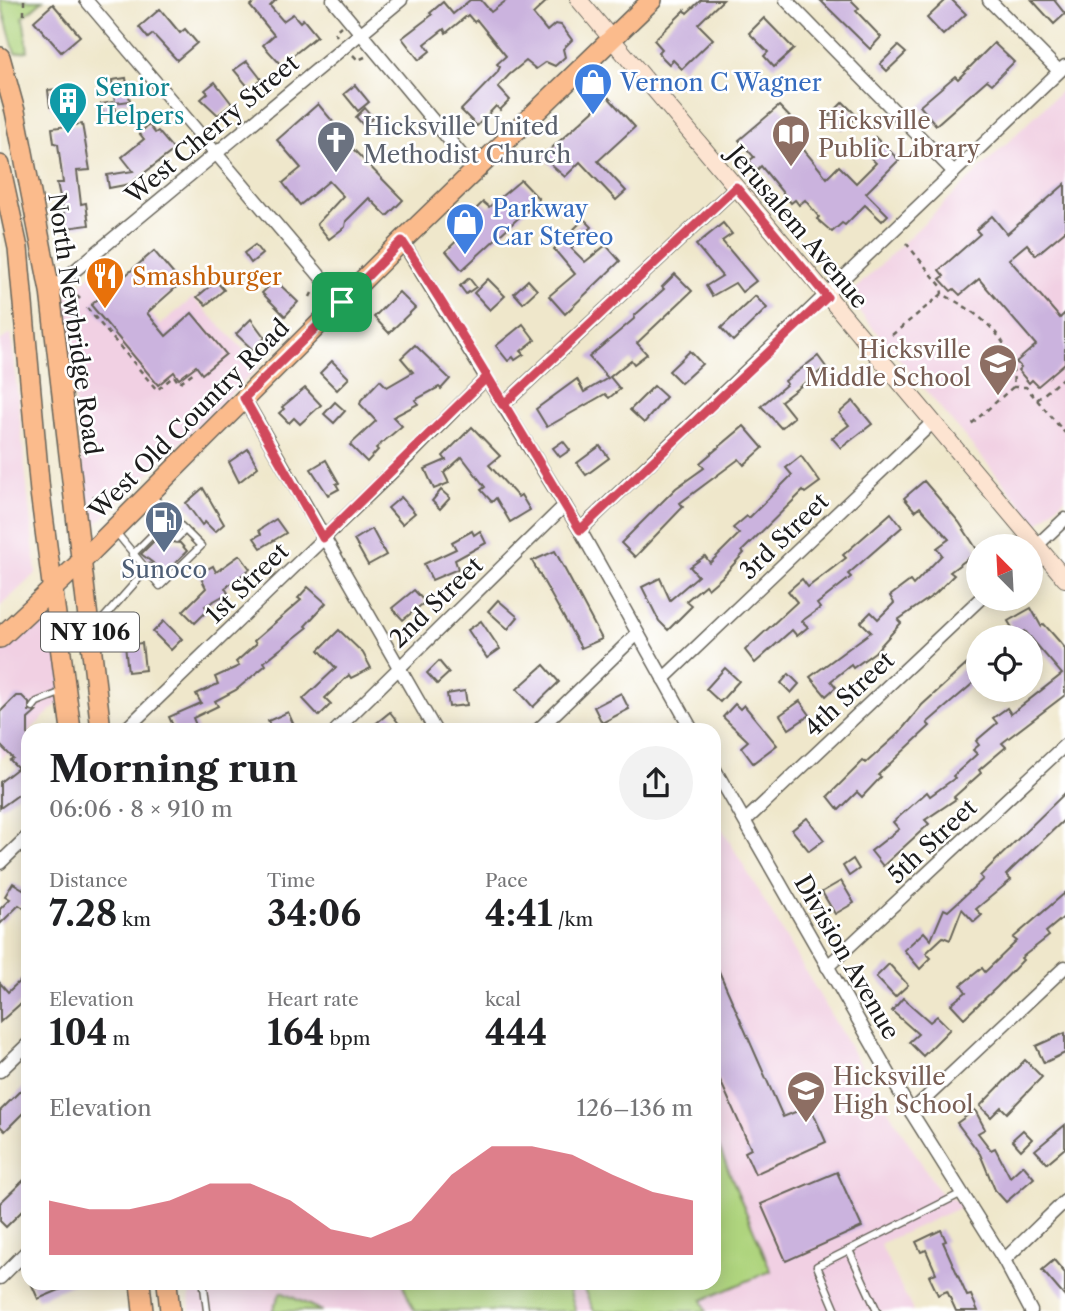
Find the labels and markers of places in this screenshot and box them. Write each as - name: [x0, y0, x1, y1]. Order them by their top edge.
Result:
- shop icon: Vernon C Wagner: [572, 61, 614, 116]
- place label: Vernon C Wagner: [619, 68, 822, 97]
- place label: Senior Helpers: [95, 73, 184, 130]
- building icon: Senior Helpers: [47, 80, 89, 135]
- place label: Hicksville Public Library: [818, 106, 981, 163]
- place label: Hicksville United Methodist Church: [363, 112, 571, 169]
- library icon: Hicksville Public Library: [770, 113, 812, 168]
- church icon: Hicksville United Methodist Church: [315, 119, 357, 174]
- place label: Parkway Car Stereo: [492, 194, 613, 251]
- shop icon: Parkway Car Stereo: [444, 201, 486, 256]
- restaurant icon: Smashburger: [84, 255, 126, 310]
- place label: Smashburger: [132, 262, 282, 291]
- pin: [312, 272, 372, 332]
- place label: Hicksville Middle School: [805, 335, 971, 392]
- school or university icon: Hicksville Middle School: [977, 342, 1019, 397]
- fuel station icon: Sunoco: [143, 499, 185, 554]
- place label: Sunoco: [121, 555, 207, 584]
- place label: Hicksville High School: [833, 1062, 974, 1119]
- school or university icon: Hicksville High School: [785, 1069, 827, 1124]

